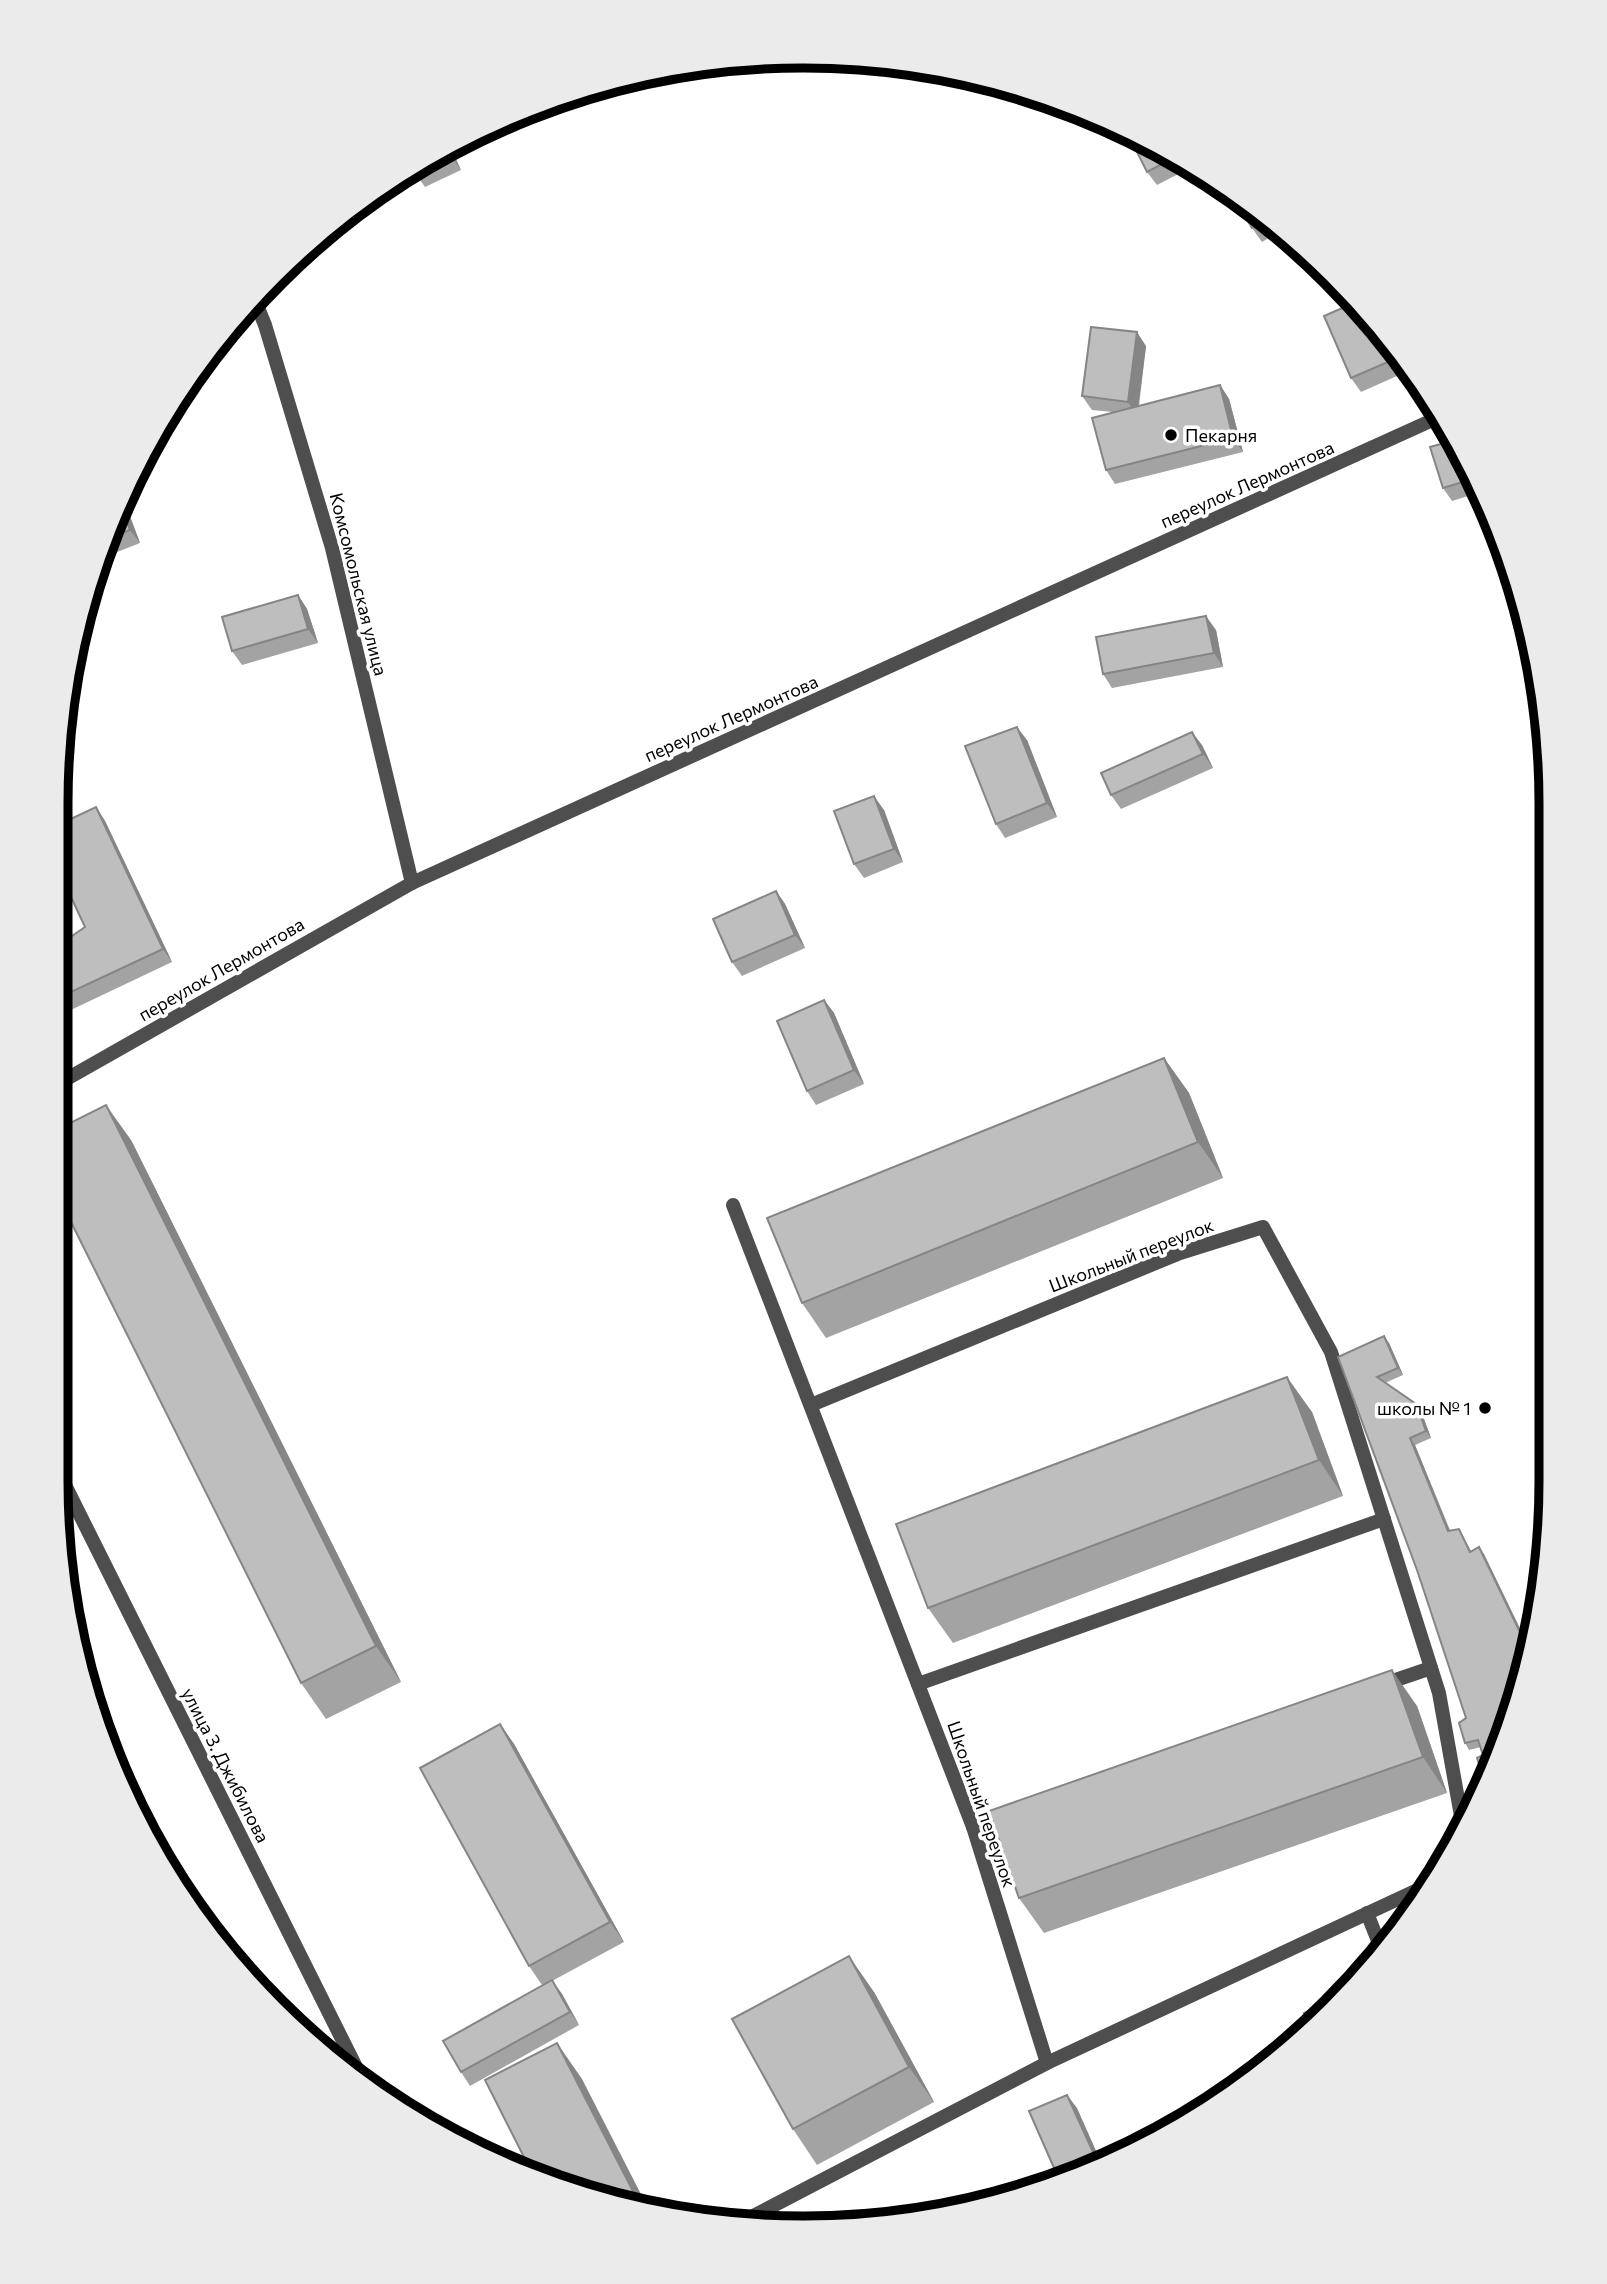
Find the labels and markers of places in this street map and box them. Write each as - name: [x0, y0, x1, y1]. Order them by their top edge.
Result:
- place label: Пекарня: [1185, 424, 1257, 446]
- marker: Пекарня: [1163, 427, 1179, 443]
- place label: школы № 1: [1377, 1397, 1471, 1419]
- marker: школы № 1: [1477, 1400, 1493, 1416]

